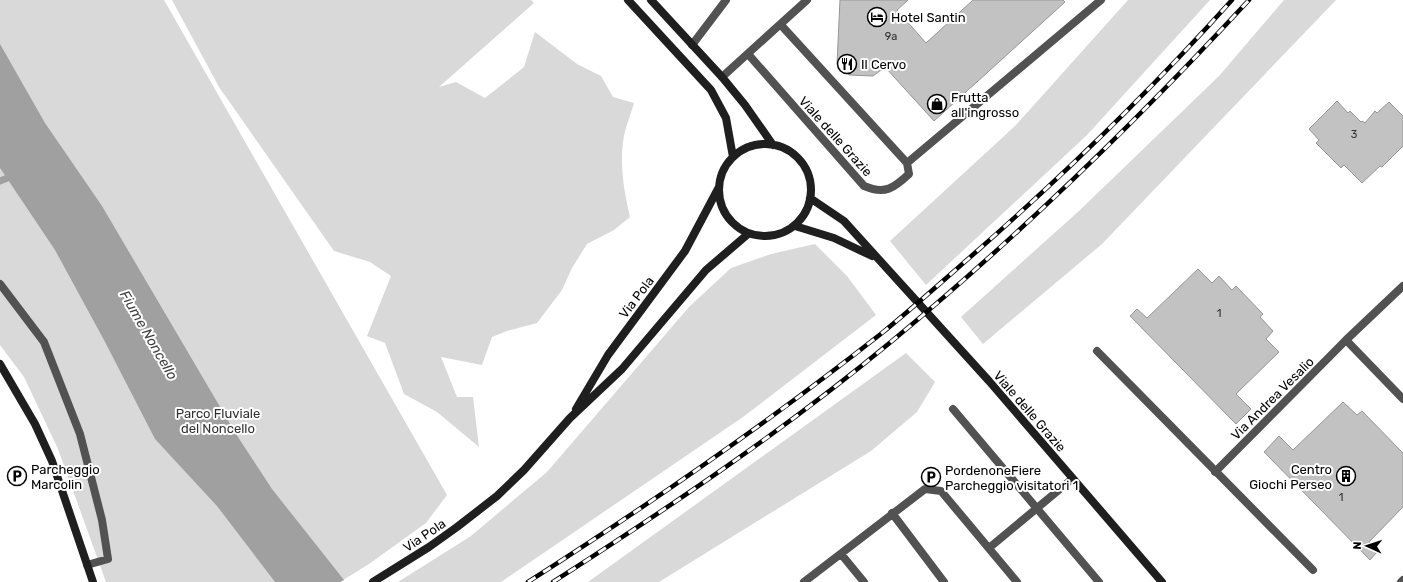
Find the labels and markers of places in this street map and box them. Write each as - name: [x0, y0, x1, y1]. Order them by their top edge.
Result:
- hotel icon: Hotel Santin: [866, 6, 888, 28]
- place label: Hotel Santin: [891, 10, 966, 25]
- restaurant icon: Il Cervo: [836, 53, 858, 75]
- place label: Il Cervo: [861, 57, 906, 72]
- place label: Frutta all'ingrosso: [951, 90, 1019, 121]
- shop icon: Frutta all'ingrosso: [926, 93, 948, 115]
- place label: Parcheggio Marcolin: [31, 462, 100, 492]
- place label: Centro Giochi Perseo: [1249, 462, 1332, 492]
- place label: PordenoneFiere Parcheggio visitatori 1: [945, 463, 1078, 494]
- parking icon: Parcheggio Marcolin: [6, 465, 28, 487]
- building icon: Centro Giochi Perseo: [1335, 465, 1357, 487]
- parking icon: PordenoneFiere Parcheggio visitatori 1: [920, 466, 942, 488]

